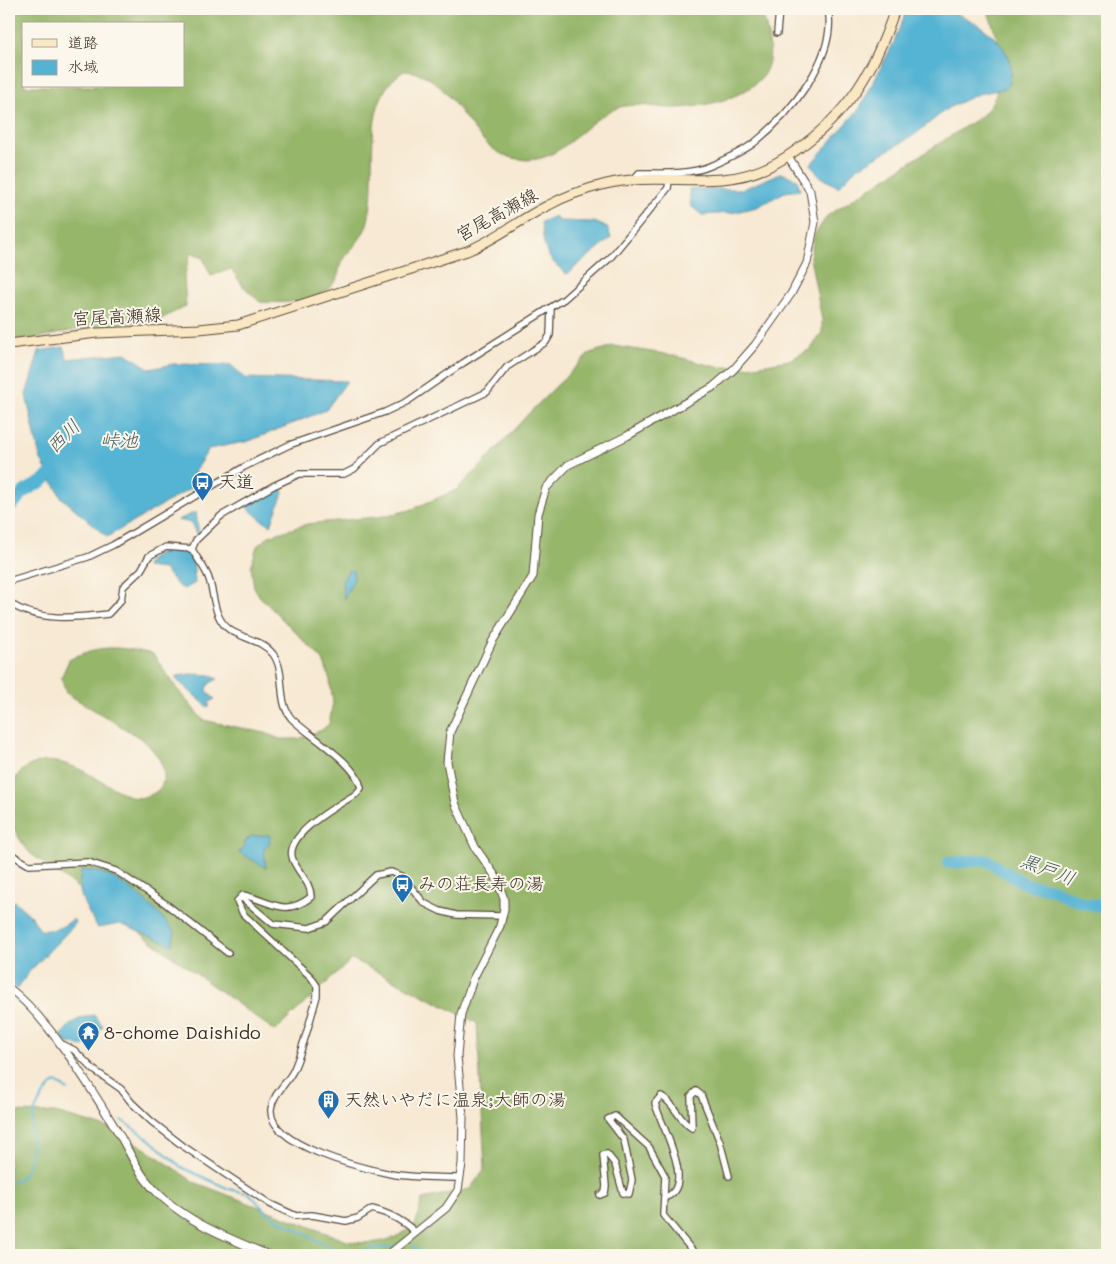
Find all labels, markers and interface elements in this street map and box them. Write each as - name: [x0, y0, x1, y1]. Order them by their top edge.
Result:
- legend: [22, 22, 185, 88]
- text: 道路: [68, 32, 98, 52]
- text: 水域: [68, 56, 98, 76]
- street label: 宮尾高瀬線: [451, 182, 542, 246]
- street label: 宮尾高瀬線: [71, 302, 163, 330]
- water label: 西川: [40, 413, 85, 458]
- water label: 峠池: [100, 427, 139, 452]
- place label: 天道: [218, 469, 254, 493]
- bus stop icon: 天道: [190, 470, 214, 501]
- water label: 黒戸川: [1017, 847, 1079, 890]
- place label: みの荘長寿の湯: [418, 871, 544, 895]
- bus stop icon: みの荘長寿の湯: [390, 872, 414, 903]
- place label: 8-chome Daishido: [104, 1020, 261, 1044]
- temple icon: 8-chome Daishido: [76, 1021, 100, 1052]
- place label: 天然いやだに温泉;大師の湯: [344, 1087, 566, 1111]
- building icon: 天然いやだに温泉;大師の湯: [316, 1088, 340, 1119]

